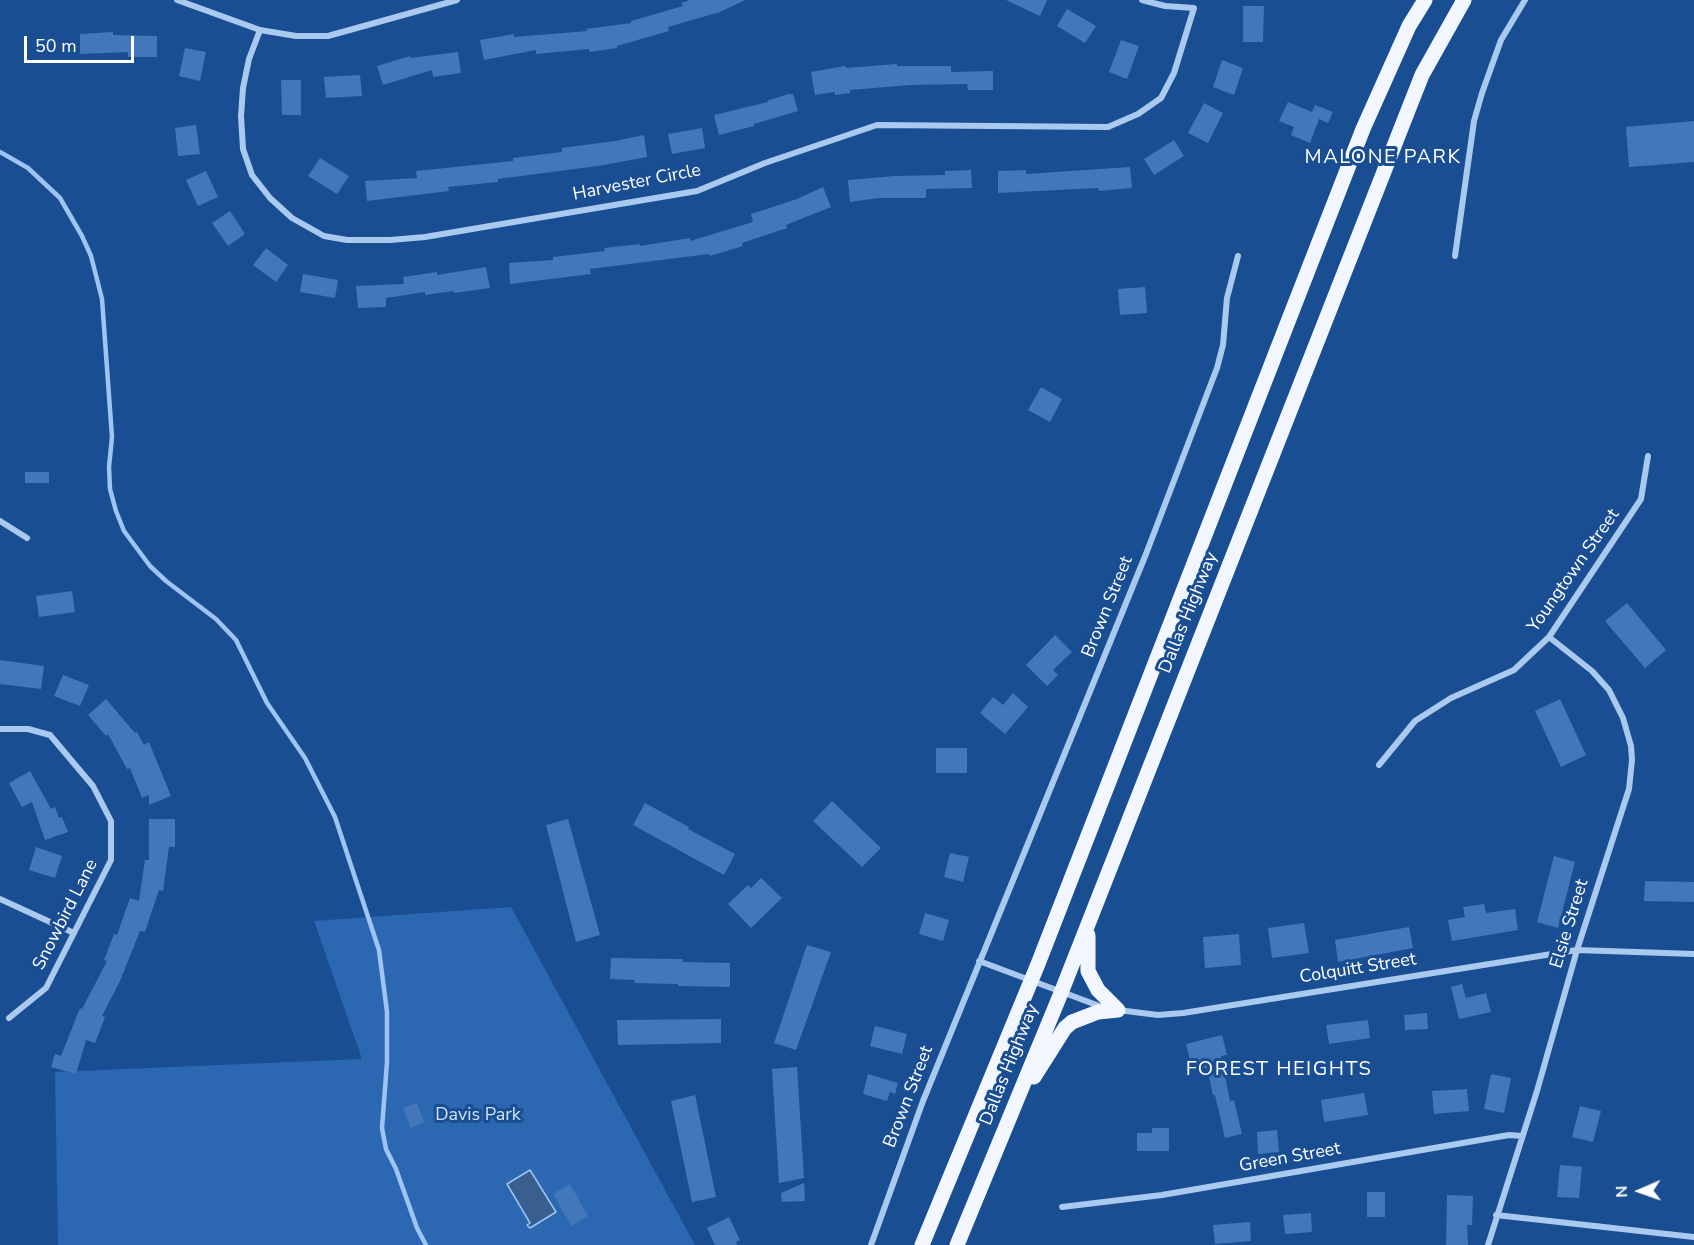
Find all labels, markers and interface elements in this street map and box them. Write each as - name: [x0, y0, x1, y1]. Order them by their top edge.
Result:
- scale bar: [27, 24, 136, 62]
- text: 50 m: [35, 34, 77, 58]
- district label: MALONE PARK: [1305, 146, 1461, 170]
- street label: Harvester Circle: [571, 160, 703, 206]
- street label: Youngtown Street: [1523, 505, 1625, 637]
- street label: Dallas Highway: [1155, 549, 1223, 677]
- street label: Brown Street: [1078, 553, 1138, 661]
- street label: Snowbird Lane: [29, 856, 103, 974]
- street label: Elsie Street: [1546, 877, 1594, 971]
- street label: Colquitt Street: [1298, 949, 1418, 989]
- street label: Dallas Highway: [976, 1001, 1044, 1129]
- street label: Brown Street: [880, 1043, 938, 1151]
- district label: FOREST HEIGHTS: [1186, 1058, 1372, 1082]
- park label: Davis Park: [435, 1105, 521, 1127]
- street label: Green Street: [1238, 1138, 1342, 1178]
- north arrow: [1610, 1161, 1670, 1221]
- text: N: [1611, 1185, 1633, 1198]

